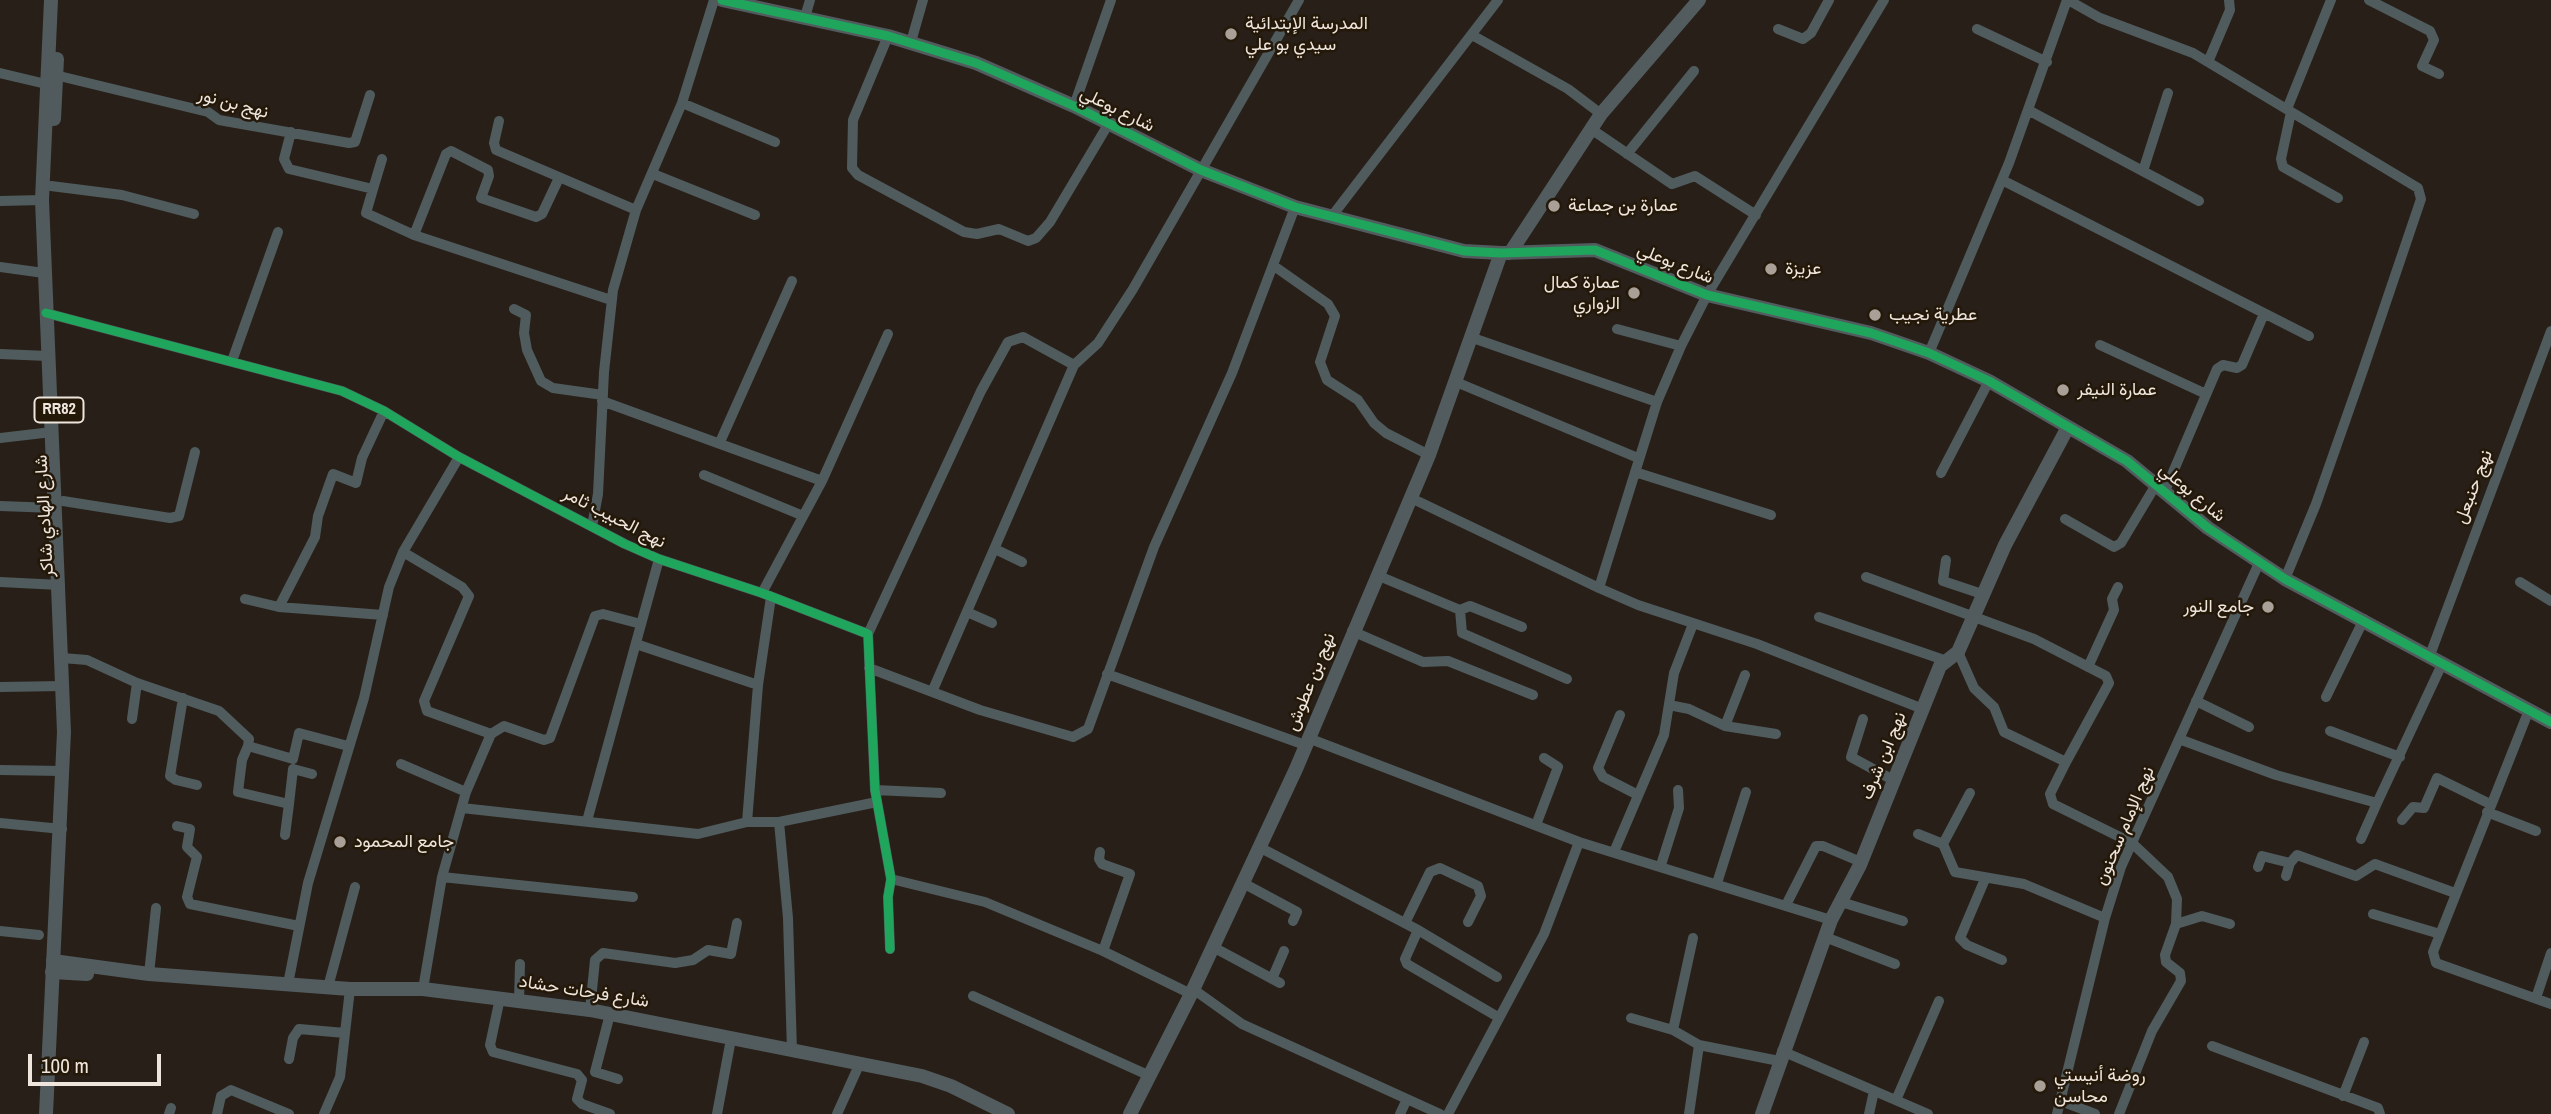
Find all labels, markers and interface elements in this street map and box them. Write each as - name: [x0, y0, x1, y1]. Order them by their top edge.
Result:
- place label: المدرسة الإبتدائية سيدي بو علي: [1245, 13, 1368, 56]
- marker: المدرسة الإبتدائية سيدي بو علي: [1223, 26, 1239, 42]
- street label: شارع بوعلي: [1076, 83, 1158, 137]
- street label: نهج بن نور: [195, 84, 271, 124]
- place label: عمارة بن جماعة: [1568, 195, 1678, 217]
- marker: عمارة بن جماعة: [1546, 198, 1562, 214]
- street label: شارع بوعلي: [1634, 239, 1716, 289]
- place label: عزيزة: [1785, 258, 1821, 280]
- marker: عزيزة: [1763, 261, 1779, 277]
- place label: عمارة كمال الزواري: [1544, 272, 1620, 314]
- marker: عمارة كمال الزواري: [1626, 285, 1642, 301]
- place label: عطرية نجيب: [1889, 304, 1977, 326]
- marker: عطرية نجيب: [1867, 307, 1883, 323]
- place label: عمارة النيفر: [2077, 379, 2157, 401]
- marker: عمارة النيفر: [2055, 382, 2071, 398]
- road number: RR82: [34, 398, 84, 422]
- street label: نهج حنبعل: [2450, 447, 2498, 527]
- street label: شارع الهادي شاكر: [31, 454, 59, 578]
- street label: شارع بوعلي: [2154, 459, 2230, 527]
- street label: نهج الحبيب ثامر: [559, 483, 669, 553]
- place label: جامع النور: [2183, 596, 2254, 618]
- marker: جامع النور: [2260, 599, 2276, 615]
- street label: نهج بن عطوش: [1282, 630, 1340, 734]
- street label: نهج ابن شرف: [1857, 709, 1911, 803]
- street label: نهج الإمام سحنون: [2090, 763, 2160, 889]
- place label: جامع المحمود: [354, 831, 454, 853]
- marker: جامع المحمود: [332, 834, 348, 850]
- street label: شارع فرحات حشاد: [517, 971, 651, 1013]
- scale bar: [32, 1040, 164, 1084]
- text: 100 m: [41, 1051, 89, 1080]
- place label: روضة أنيستي محاسن: [2054, 1065, 2146, 1108]
- marker: روضة أنيستي محاسن: [2032, 1078, 2048, 1094]

